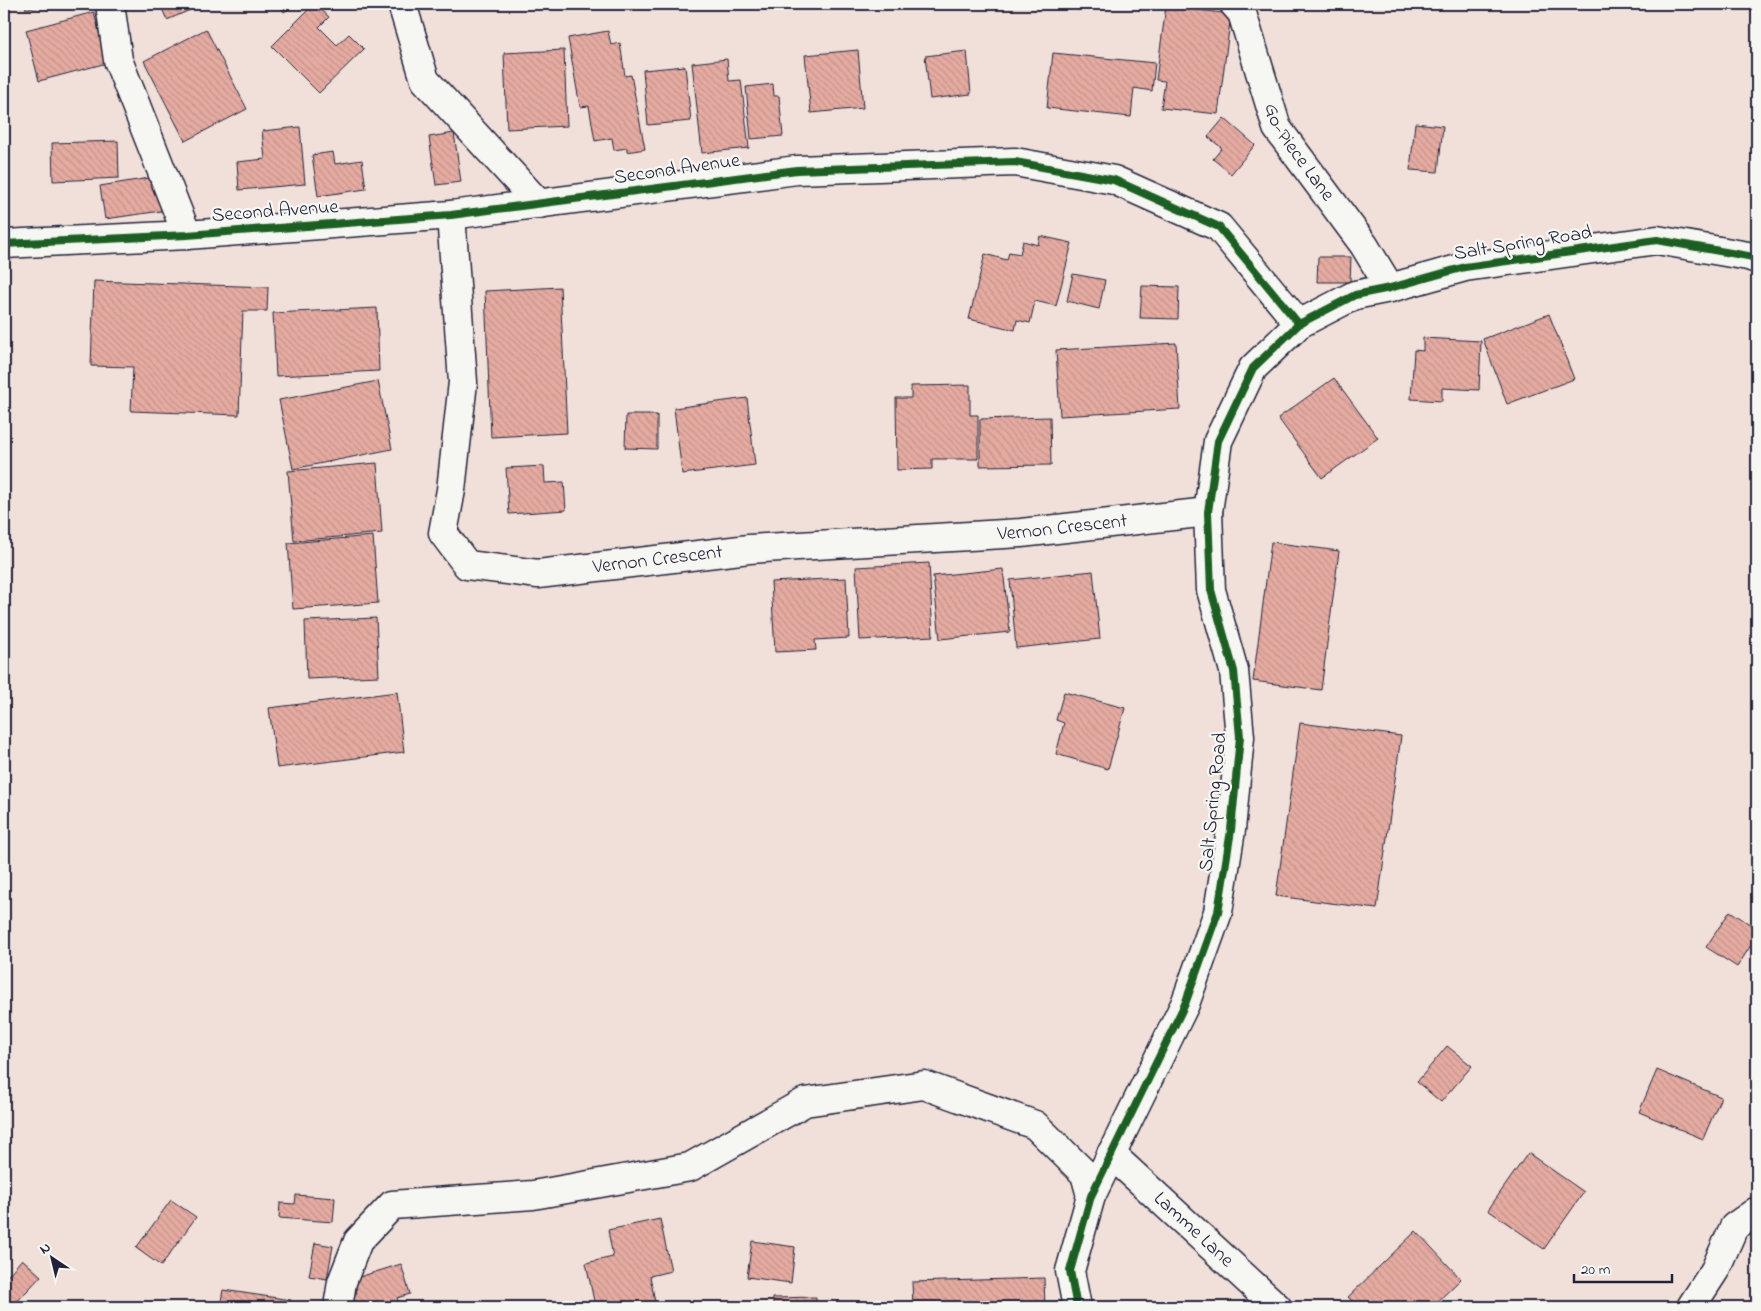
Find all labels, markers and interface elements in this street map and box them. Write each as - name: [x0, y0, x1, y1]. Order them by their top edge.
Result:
- street label: Go-Piece Lane: [1256, 100, 1341, 208]
- street label: Second Avenue: [612, 147, 742, 193]
- street label: Second Avenue: [211, 193, 339, 231]
- street label: Salt Spring Road: [1452, 219, 1594, 270]
- street label: Vernon Crescent: [996, 507, 1129, 549]
- street label: Vernon Crescent: [590, 538, 725, 582]
- street label: Salt Spring Road: [1192, 731, 1237, 873]
- street label: Lamme Lane: [1147, 1185, 1240, 1275]
- north arrow: [28, 1234, 78, 1284]
- text: N: [36, 1237, 55, 1260]
- scale bar: [1574, 1251, 1671, 1283]
- text: 20 m: [1581, 1259, 1611, 1281]

